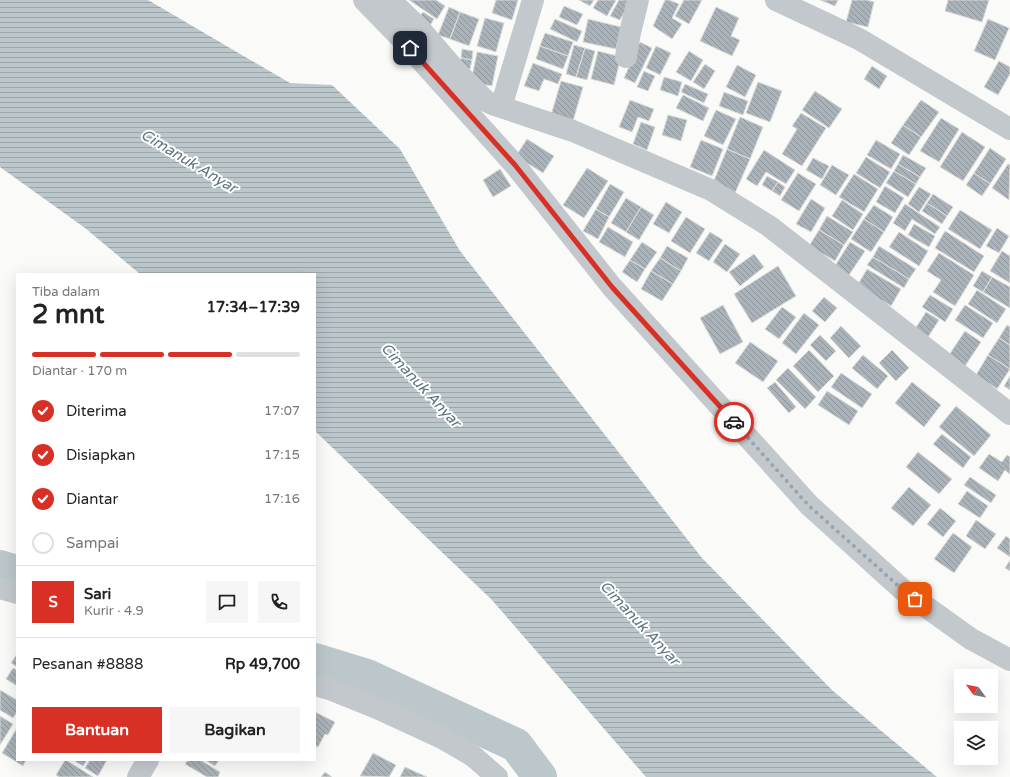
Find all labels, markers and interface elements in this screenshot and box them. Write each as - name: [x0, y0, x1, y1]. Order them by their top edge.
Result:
- pin: [393, 31, 427, 65]
- icon: home: [399, 37, 421, 59]
- water label: Cimanuk Anyar: [138, 125, 242, 198]
- text: Tiba dalam: [32, 284, 100, 300]
- text: 17:34–17:39: [206, 298, 300, 316]
- text: 2 mnt: [32, 299, 104, 330]
- water label: Cimanuk Anyar: [377, 339, 466, 433]
- text: Diantar · 170 m: [32, 363, 127, 379]
- icon: check: [32, 400, 54, 422]
- text: Diterima: [66, 402, 127, 420]
- courier: [714, 402, 754, 442]
- text: 17:07: [264, 403, 300, 419]
- icon: car: [723, 411, 745, 433]
- icon: check: [32, 444, 54, 466]
- text: Disiapkan: [66, 446, 135, 464]
- text: 17:15: [264, 447, 300, 463]
- icon: check: [32, 488, 54, 510]
- text: Diantar: [66, 490, 118, 508]
- text: 17:16: [264, 491, 300, 507]
- text: Sampai: [66, 534, 119, 552]
- water label: Cimanuk Anyar: [596, 577, 685, 671]
- button: chat: [206, 581, 248, 623]
- button: phone: [258, 581, 300, 623]
- pin: [898, 582, 932, 616]
- text: Sari: [84, 585, 111, 603]
- icon: bag: [904, 588, 926, 610]
- text: S: [48, 593, 58, 611]
- text: Kurir · 4.9: [84, 603, 144, 619]
- text: Pesanan #8888: [32, 655, 143, 673]
- text: Rp 49,700: [225, 655, 300, 673]
- north arrow: [954, 669, 998, 713]
- map controls: [954, 669, 998, 765]
- button: Bantuan: [32, 707, 162, 753]
- button: Bagikan: [170, 707, 300, 753]
- button: layers: [954, 721, 998, 765]

